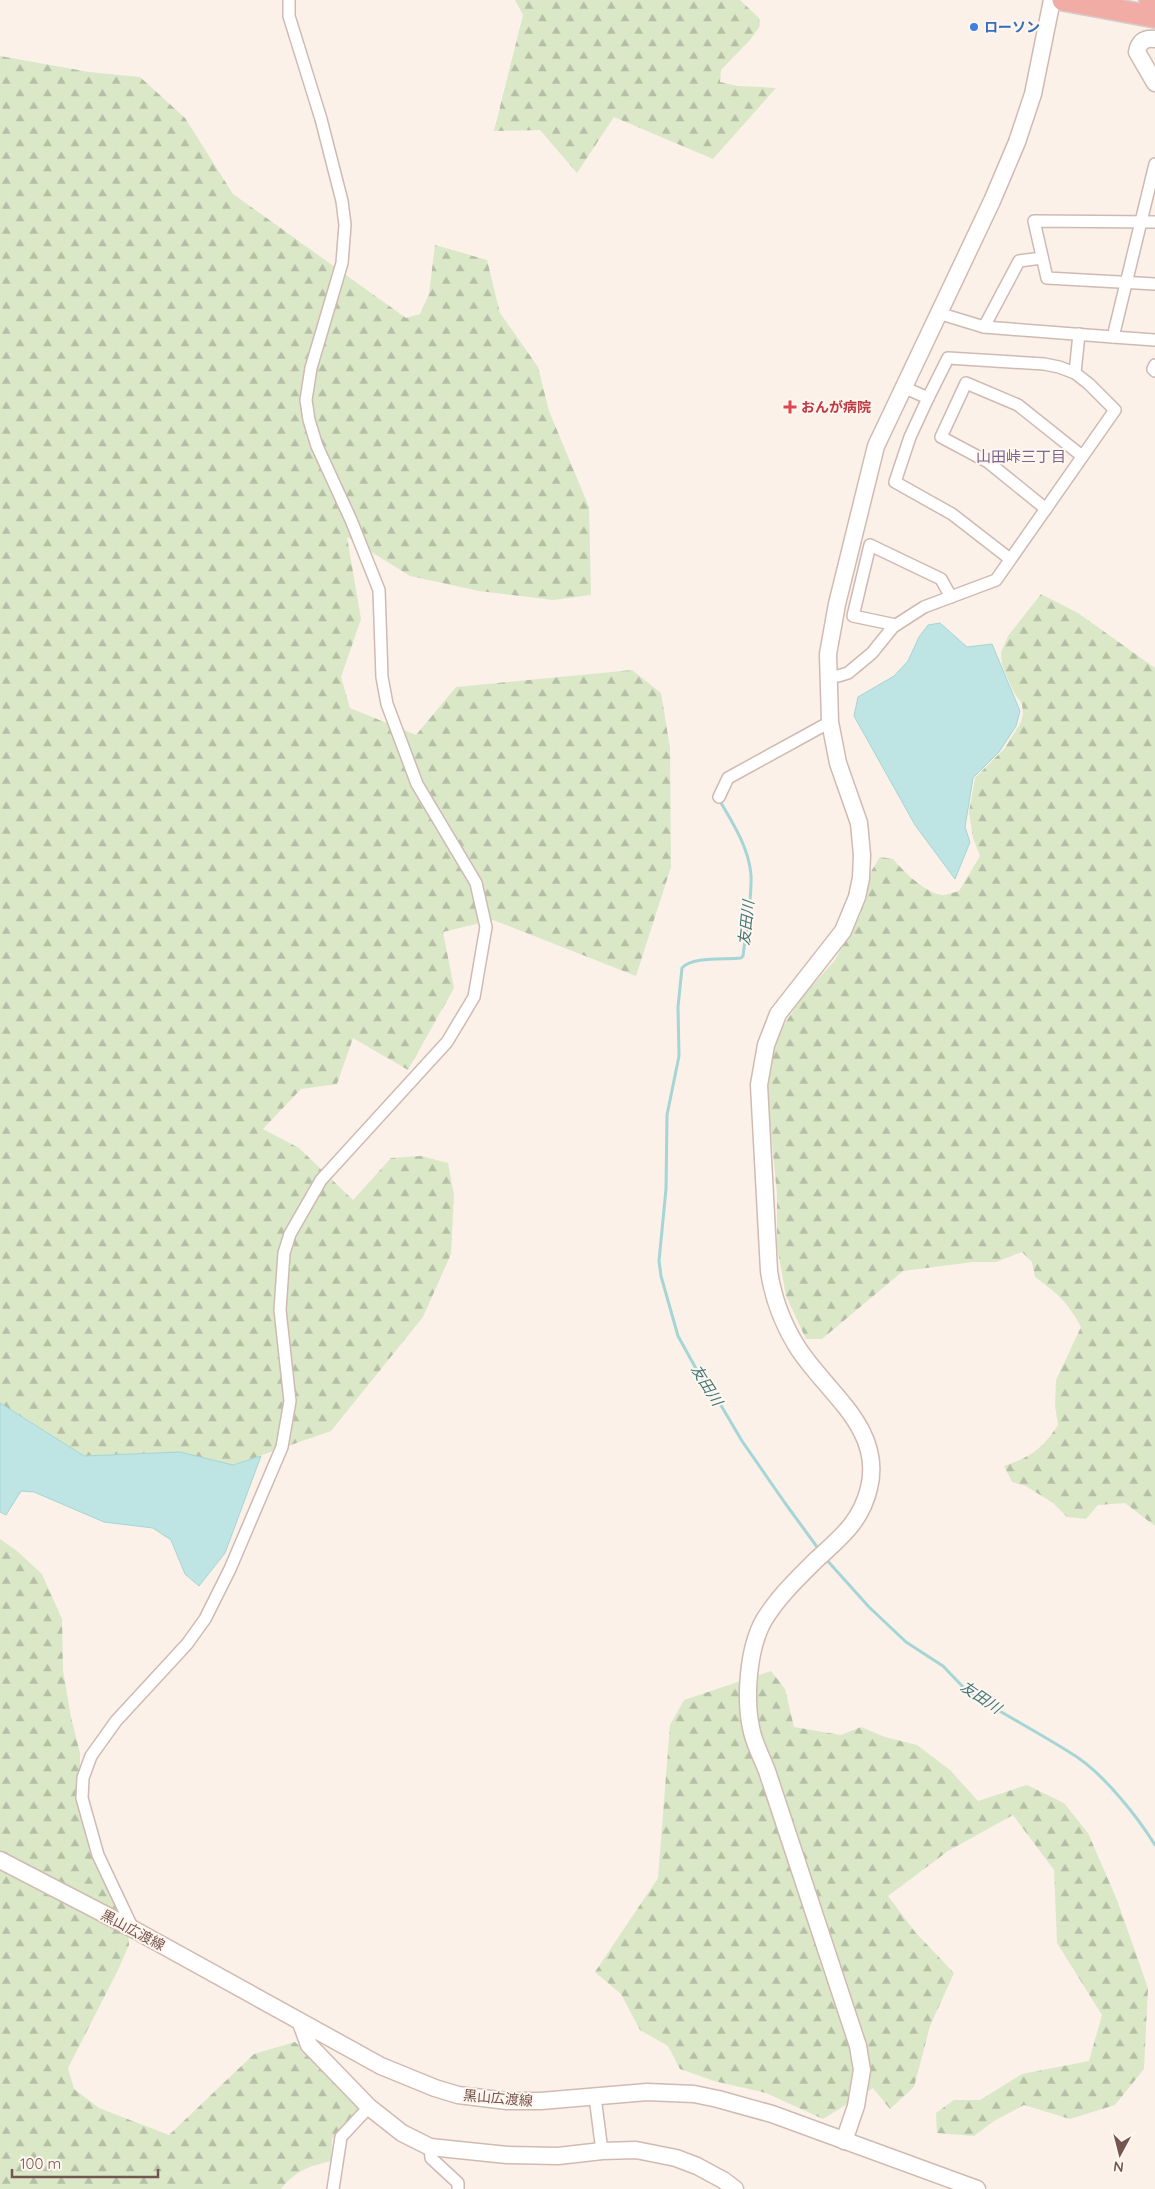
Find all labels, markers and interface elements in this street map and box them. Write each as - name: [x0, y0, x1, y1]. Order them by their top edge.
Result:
- place label: ローソン: [984, 18, 1040, 36]
- marker: ローソン: [968, 21, 980, 33]
- place label: おんが病院: [801, 398, 871, 416]
- marker: おんが病院: [783, 400, 797, 414]
- district label: 山田峠三丁目: [976, 447, 1066, 466]
- water label: 友田川: [734, 898, 758, 946]
- water label: 友田川: [687, 1361, 728, 1411]
- water label: 友田川: [957, 1677, 1007, 1719]
- street label: 黒山広渡線: [98, 1906, 168, 1954]
- street label: 黒山広渡線: [462, 2086, 534, 2110]
- north arrow: [1095, 2129, 1145, 2179]
- scale bar: [12, 2146, 159, 2178]
- text: 100 m: [20, 2154, 61, 2173]
- text: N: [1112, 2157, 1125, 2176]

